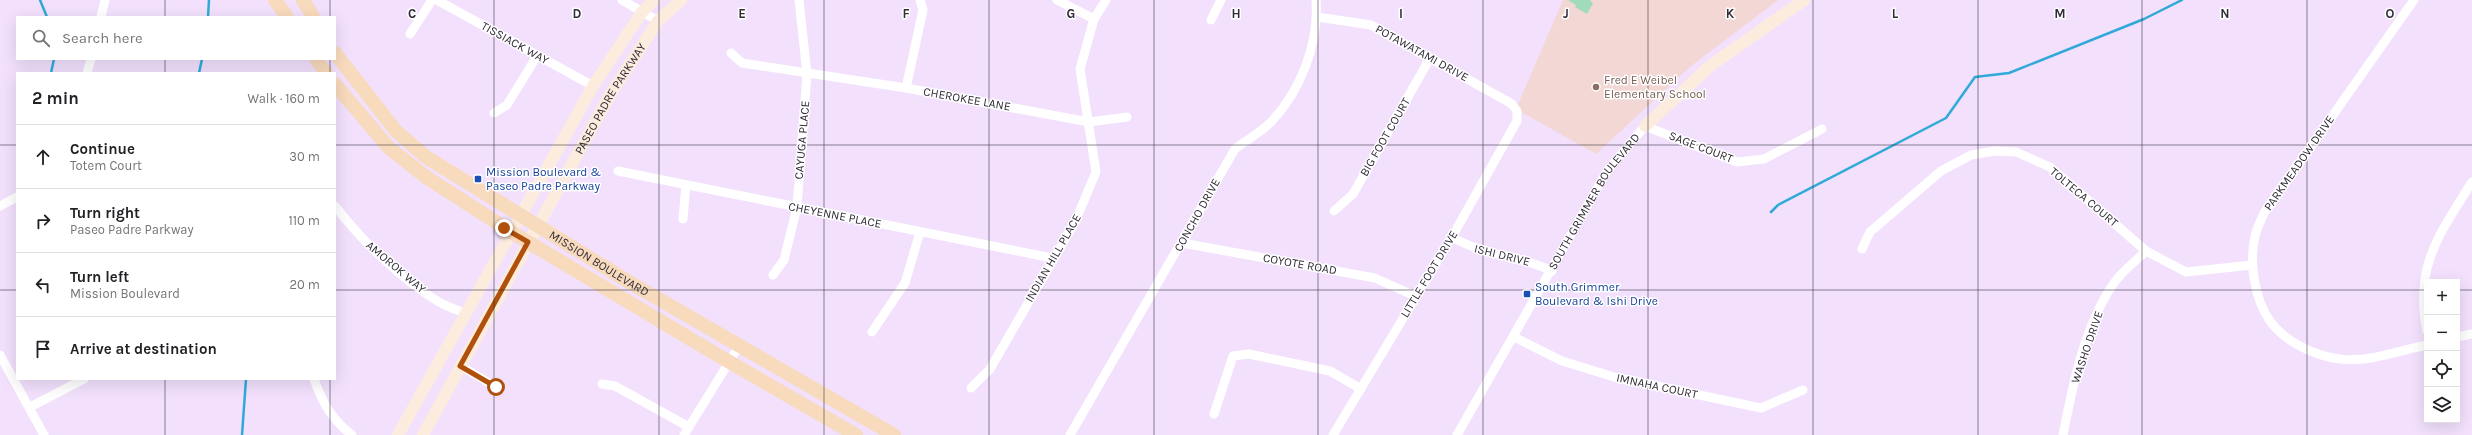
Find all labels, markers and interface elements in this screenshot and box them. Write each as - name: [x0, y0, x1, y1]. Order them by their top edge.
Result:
- text: C: [408, 6, 416, 21]
- text: D: [573, 6, 582, 21]
- text: E: [738, 6, 746, 21]
- text: F: [902, 6, 910, 21]
- text: G: [1067, 6, 1075, 21]
- text: H: [1231, 6, 1241, 21]
- text: I: [1399, 6, 1403, 21]
- text: J: [1563, 6, 1569, 21]
- text: K: [1726, 6, 1735, 21]
- text: L: [1892, 6, 1899, 21]
- text: M: [2054, 6, 2066, 21]
- text: N: [2220, 6, 2230, 21]
- text: O: [2386, 6, 2395, 21]
- search box: [16, 16, 336, 60]
- street label: TISSIACK WAY: [479, 19, 552, 68]
- street label: POTAWATAMI DRIVE: [1373, 22, 1471, 84]
- icon: search: [30, 27, 52, 49]
- text: Search here: [62, 29, 143, 47]
- street label: PASEO PADRE PARKWAY: [572, 40, 649, 157]
- place label: Fred E Weibel Elementary School: [1604, 73, 1706, 101]
- marker: Fred E Weibel Elementary School: [1591, 82, 1601, 92]
- street label: CHEROKEE LANE: [922, 84, 1012, 114]
- text: 2 min: [32, 88, 79, 108]
- text: Walk · 160 m: [247, 91, 320, 106]
- street label: BIG FOOT COURT: [1357, 95, 1413, 179]
- street label: CAYUGA PLACE: [792, 100, 812, 180]
- street label: PARKMEADOW DRIVE: [2261, 113, 2337, 213]
- street label: SAGE COURT: [1667, 128, 1735, 166]
- street label: SOUTH GRIMMER BOULEVARD: [1545, 130, 1643, 272]
- text: Continue: [70, 140, 135, 158]
- icon: ahead: [32, 146, 54, 168]
- text: 30 m: [289, 149, 320, 164]
- text: Totem Court: [70, 158, 142, 173]
- street label: TOLTECA COURT: [2047, 164, 2121, 230]
- place label: Mission Boulevard & Paseo Padre Parkway: [486, 165, 601, 193]
- marker: Mission Boulevard & Paseo Padre Parkway: [473, 174, 483, 184]
- street label: CONCHO DRIVE: [1171, 176, 1223, 254]
- street label: CHEYENNE PLACE: [787, 199, 883, 231]
- text: Turn right: [70, 204, 140, 222]
- icon: right: [32, 210, 54, 232]
- street label: INDIAN HILL PLACE: [1022, 211, 1084, 305]
- text: 110 m: [288, 213, 320, 228]
- route end: [495, 219, 513, 237]
- text: Paseo Padre Parkway: [70, 222, 194, 237]
- street label: MISSION BOULEVARD: [547, 228, 652, 299]
- street label: LITTLE FOOT DRIVE: [1398, 228, 1460, 320]
- street label: AMOROK WAY: [363, 238, 429, 296]
- street label: ISHI DRIVE: [1473, 241, 1531, 269]
- street label: COYOTE ROAD: [1262, 251, 1338, 277]
- text: Turn left: [70, 268, 129, 286]
- icon: left: [32, 274, 54, 296]
- text: 20 m: [290, 277, 320, 292]
- map controls: [2424, 279, 2460, 423]
- button: +: [2424, 279, 2460, 315]
- place label: South Grimmer Boulevard & Ishi Drive: [1535, 280, 1658, 308]
- text: Mission Boulevard: [70, 286, 180, 301]
- marker: South Grimmer Boulevard & Ishi Drive: [1522, 289, 1532, 299]
- street label: WASHO DRIVE: [2068, 309, 2106, 385]
- button: −: [2424, 315, 2460, 351]
- icon: arrive: [32, 338, 54, 360]
- text: Arrive at destination: [70, 340, 217, 358]
- button: locate: [2424, 351, 2460, 387]
- street label: IMNAHA COURT: [1615, 371, 1699, 401]
- route start: [487, 378, 505, 396]
- button: layers: [2424, 387, 2460, 423]

